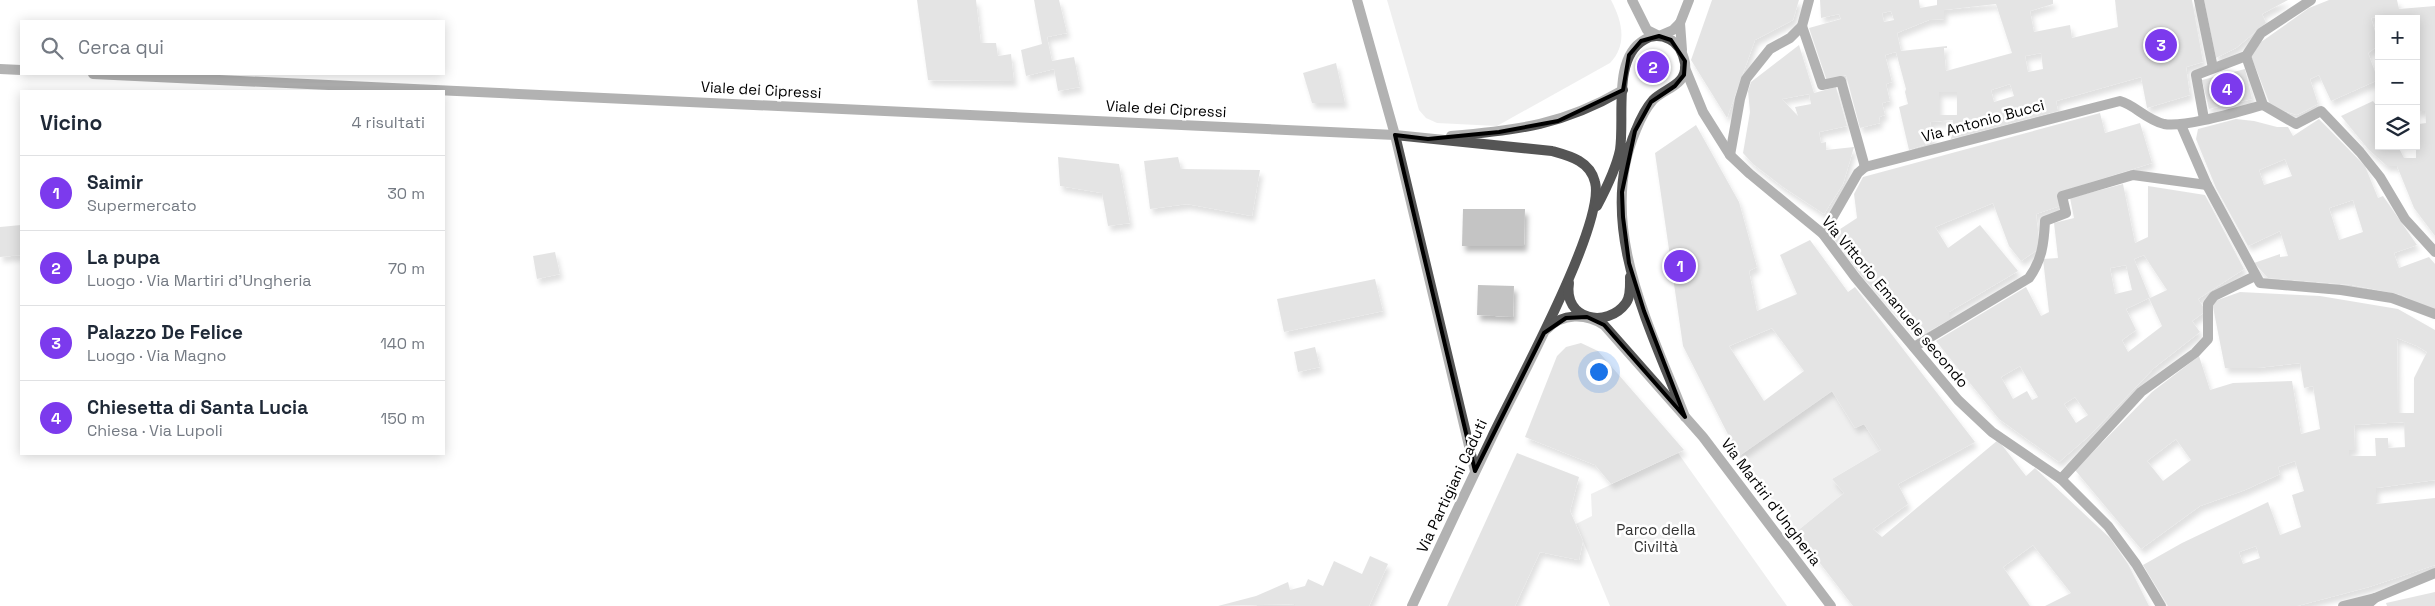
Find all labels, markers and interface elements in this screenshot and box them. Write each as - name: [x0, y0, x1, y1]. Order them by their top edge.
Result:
- map controls: [2375, 15, 2420, 150]
- button: +: [2375, 15, 2420, 60]
- search box: [20, 20, 445, 75]
- pin: 3: [2145, 26, 2177, 64]
- icon: search: [38, 34, 66, 62]
- text: Cerca qui: [78, 35, 164, 60]
- pin: 2: [1637, 48, 1669, 86]
- button: −: [2375, 60, 2420, 105]
- pin: 4: [2211, 70, 2243, 108]
- street label: Viale dei Cipressi: [700, 77, 822, 102]
- street label: Via Antonio Bucci: [1919, 95, 2046, 146]
- street label: Viale dei Cipressi: [1105, 96, 1227, 121]
- button: layers: [2375, 105, 2420, 150]
- text: Vicino: [40, 109, 102, 136]
- text: 4 risultati: [352, 112, 425, 133]
- text: Saimir: [87, 170, 143, 195]
- text: 1: [52, 183, 60, 204]
- text: 30 m: [387, 183, 425, 204]
- text: Supermercato: [87, 195, 197, 216]
- street label: Via Vittorio Emanuele secondo: [1818, 212, 1973, 391]
- text: La pupa: [87, 245, 160, 270]
- pin: 1: [1664, 247, 1696, 285]
- text: 2: [51, 258, 61, 279]
- text: 70 m: [388, 258, 425, 279]
- text: Luogo · Via Martiri d'Ungheria: [87, 270, 312, 291]
- text: Palazzo De Felice: [87, 320, 243, 345]
- text: 3: [51, 333, 61, 354]
- text: 140 m: [380, 333, 425, 354]
- text: Luogo · Via Magno: [87, 345, 226, 366]
- your location: [1586, 359, 1612, 385]
- text: Chiesetta di Santa Lucia: [87, 395, 308, 420]
- text: 4: [51, 408, 61, 429]
- text: 150 m: [381, 408, 425, 429]
- street label: Via Partigiani Caduti: [1412, 416, 1491, 556]
- text: Chiesa · Via Lupoli: [87, 420, 223, 441]
- street label: Via Martiri d'Ungheria: [1717, 434, 1826, 569]
- park label: Parco della Civiltà: [1616, 520, 1696, 556]

